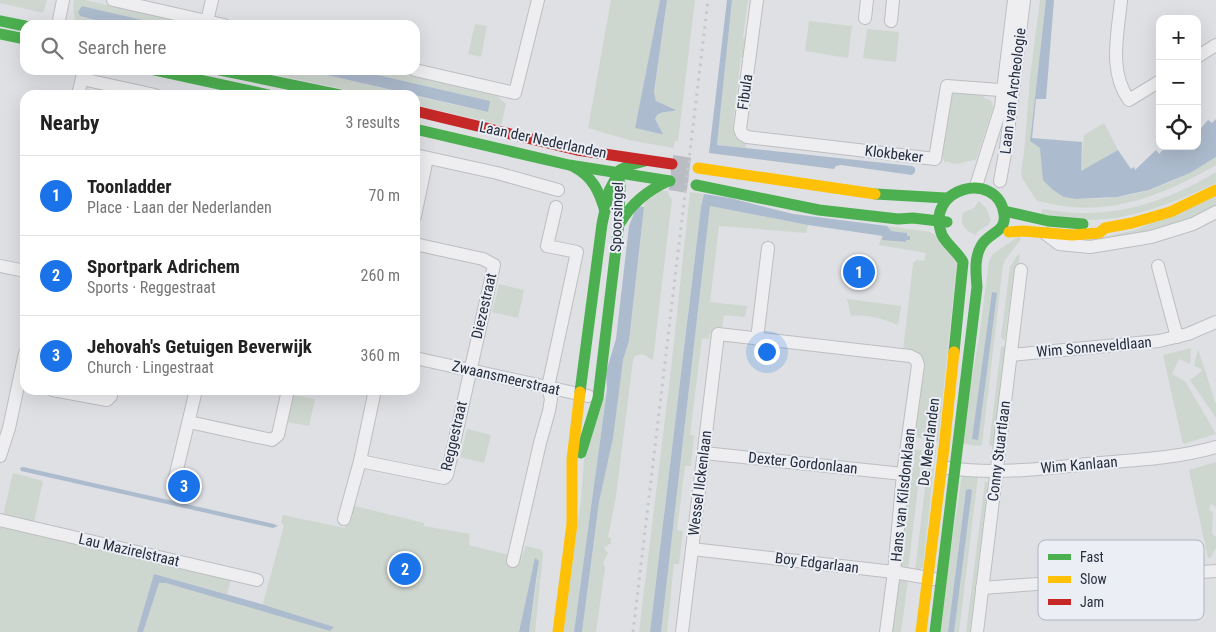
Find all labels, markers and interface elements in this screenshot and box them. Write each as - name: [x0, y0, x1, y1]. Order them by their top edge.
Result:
- map controls: [1156, 15, 1201, 150]
- button: +: [1156, 15, 1201, 60]
- search box: [20, 20, 420, 75]
- street label: Laan van Archeologie: [996, 27, 1030, 155]
- icon: search: [38, 34, 66, 62]
- text: Search here: [78, 36, 166, 59]
- button: −: [1156, 60, 1201, 105]
- street label: Fibula: [734, 73, 756, 111]
- button: locate: [1156, 105, 1201, 150]
- text: Nearby: [40, 111, 99, 135]
- text: 3 results: [345, 113, 400, 132]
- street label: Laan der Nederlanden: [478, 118, 608, 162]
- street label: Klokbeker: [864, 141, 925, 167]
- text: Toonladder: [87, 175, 172, 198]
- street label: Spoorsingel: [607, 182, 627, 252]
- text: 1: [52, 186, 60, 205]
- text: 70 m: [368, 186, 400, 205]
- text: Place · Laan der Nederlanden: [87, 198, 272, 217]
- pin: 1: [843, 253, 875, 291]
- text: Sportpark Adrichem: [87, 255, 240, 278]
- text: 2: [52, 266, 60, 285]
- text: 260 m: [361, 266, 400, 285]
- street label: Diezestraat: [468, 271, 500, 341]
- text: Sports · Reggestraat: [87, 278, 216, 297]
- street label: Wim Sonneveldlaan: [1036, 333, 1152, 361]
- text: Jehovah's Getuigen Beverwijk: [87, 335, 312, 358]
- your location: [754, 339, 780, 365]
- text: 3: [52, 346, 60, 365]
- text: 360 m: [361, 346, 400, 365]
- street label: Zwaansmeerstraat: [450, 357, 562, 399]
- text: Church · Lingestraat: [87, 358, 214, 377]
- street label: De Meerlanden: [915, 397, 943, 487]
- street label: Reggestraat: [437, 399, 471, 473]
- street label: Conny Stuartlaan: [984, 400, 1014, 502]
- street label: Hans van Kilsdonklaan: [887, 427, 919, 563]
- street label: Wessel Ilckenlaan: [685, 429, 715, 537]
- street label: Dexter Gordonlaan: [747, 448, 859, 478]
- street label: Wim Kanlaan: [1040, 453, 1118, 477]
- pin: 3: [168, 467, 200, 505]
- street label: Lau Mazirelstraat: [77, 530, 181, 570]
- legend: [1038, 540, 1204, 620]
- street label: Boy Edgarlaan: [774, 549, 860, 577]
- text: Fast: [1080, 549, 1104, 565]
- pin: 2: [389, 550, 421, 588]
- text: Slow: [1080, 571, 1107, 587]
- text: Jam: [1080, 594, 1104, 610]

